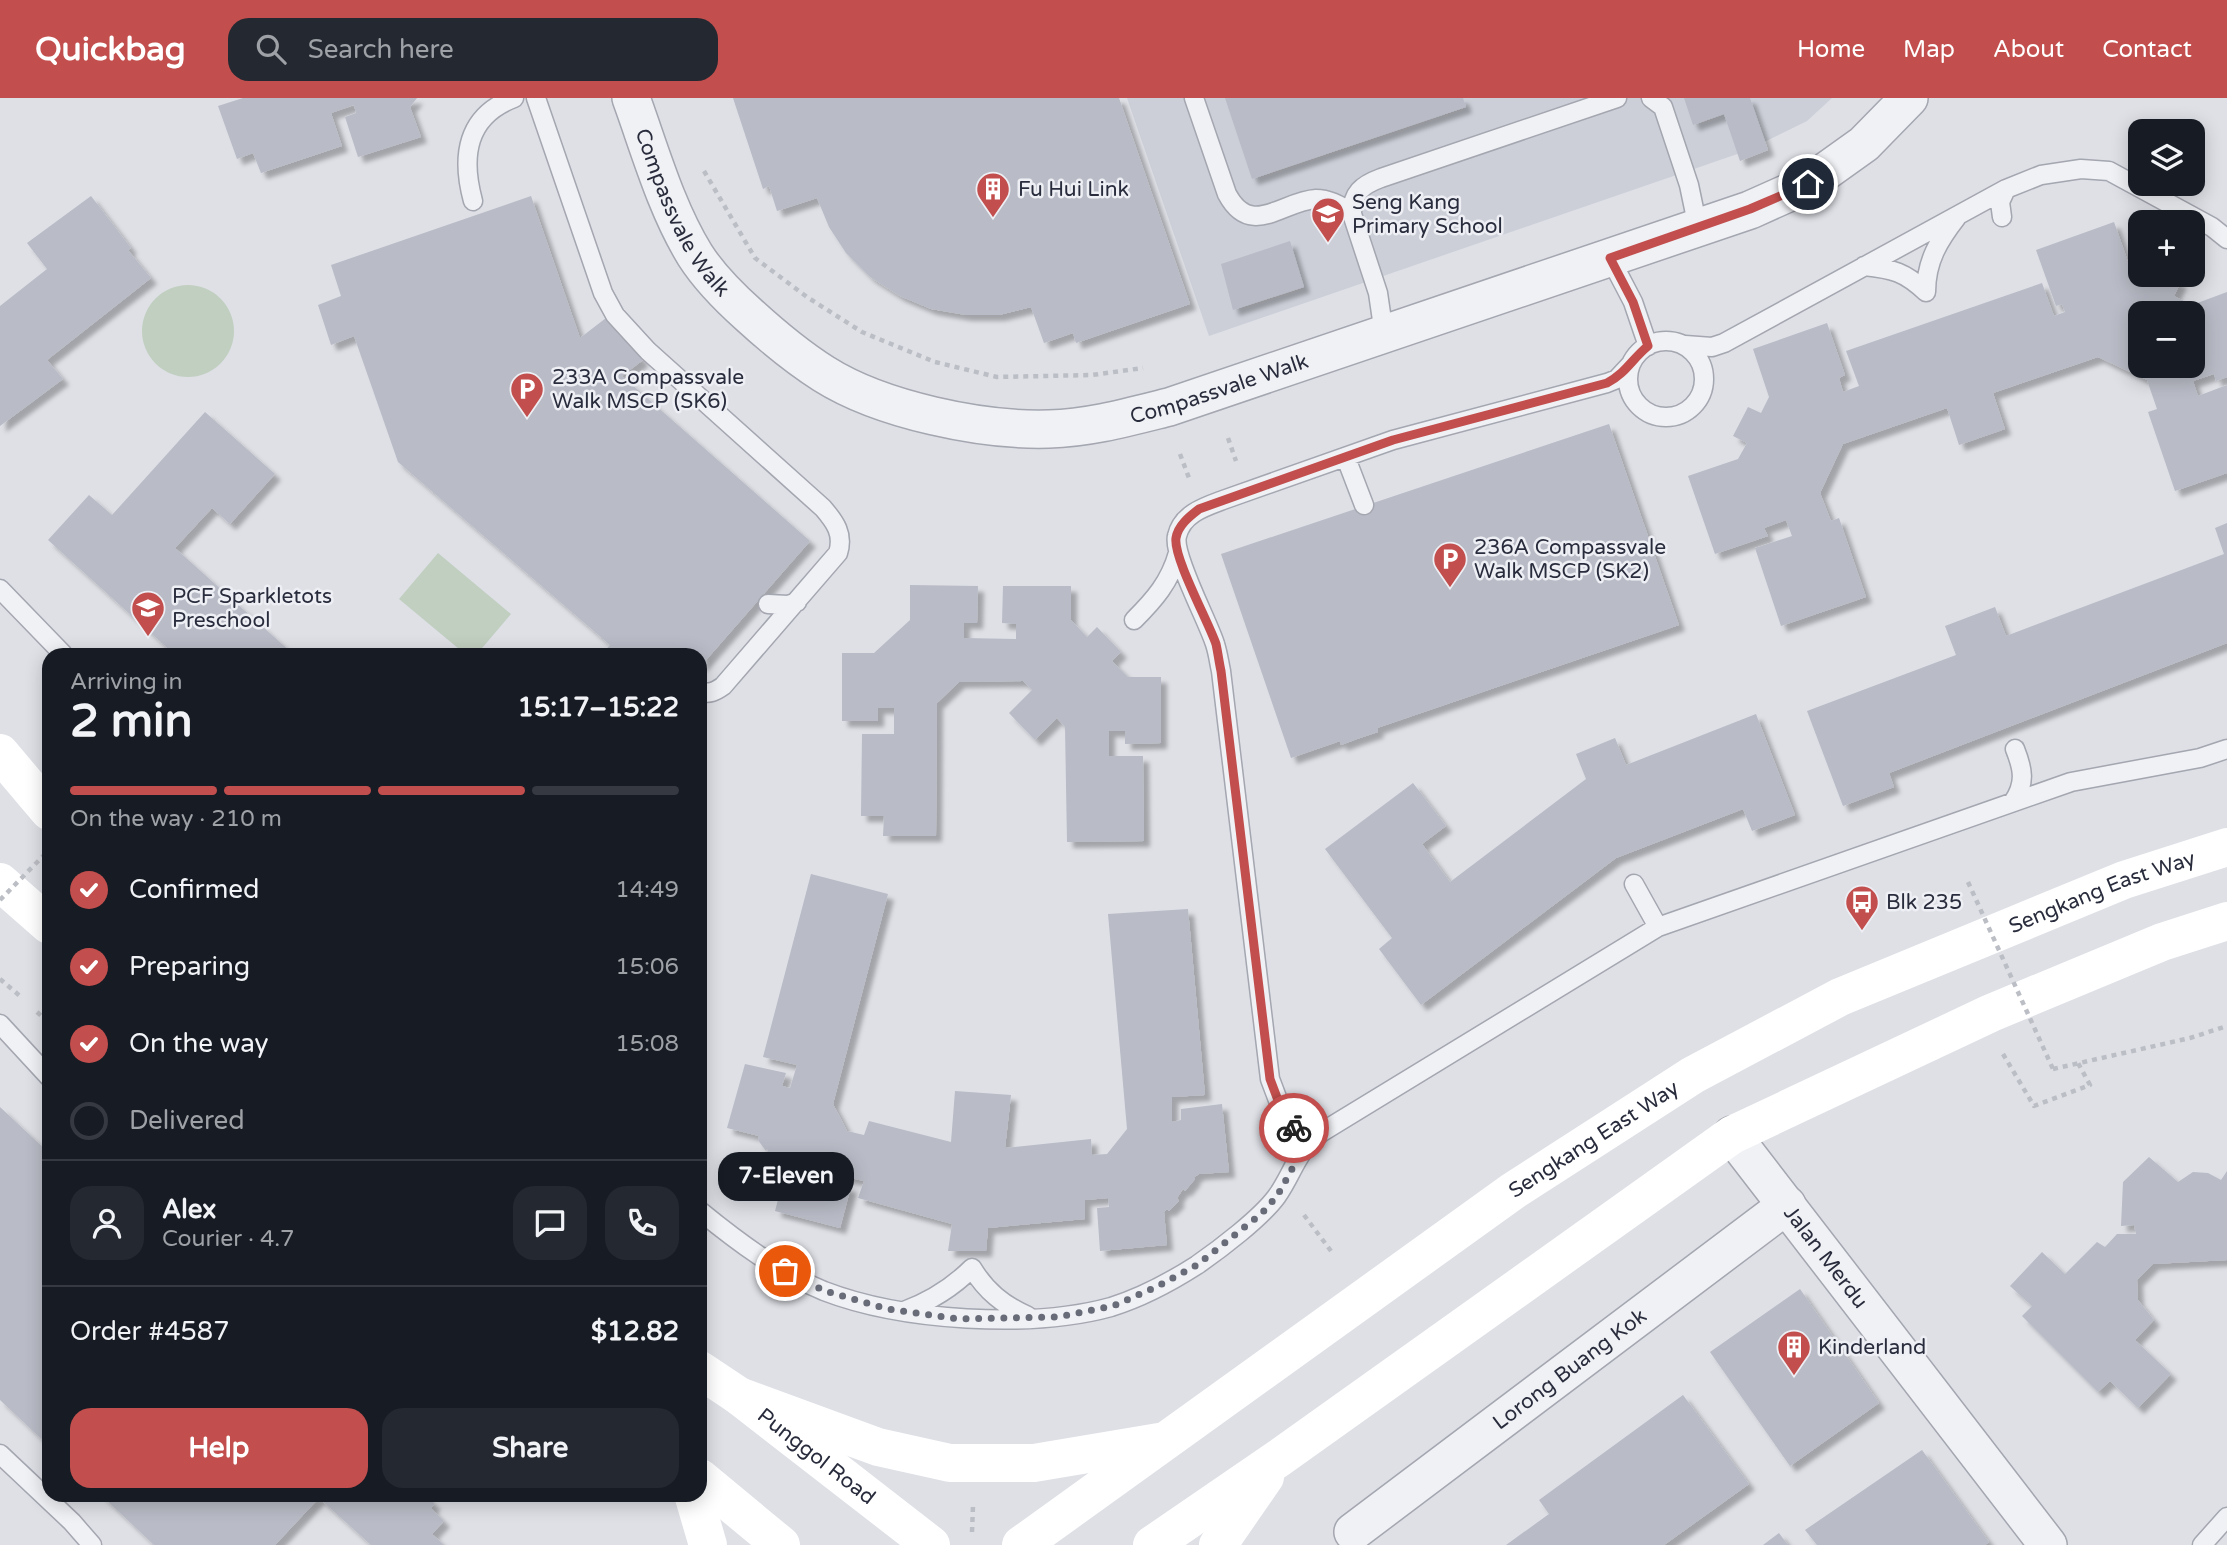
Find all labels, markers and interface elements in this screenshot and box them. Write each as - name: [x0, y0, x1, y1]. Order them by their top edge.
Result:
- search box: [228, 18, 718, 81]
- text: Quickbag: [35, 30, 186, 69]
- icon: search: [252, 30, 290, 68]
- text: Search here: [308, 34, 454, 65]
- text: Home: [1797, 35, 1865, 64]
- text: Map: [1903, 35, 1955, 64]
- text: About: [1993, 35, 2064, 64]
- text: Contact: [2102, 35, 2192, 64]
- map controls: [2128, 119, 2205, 378]
- button: layers: [2128, 119, 2205, 196]
- street label: Compassvale Walk: [630, 125, 735, 302]
- pin: [1778, 154, 1838, 214]
- icon: home: [1789, 165, 1827, 203]
- building icon: Fu Hui Link: [974, 170, 1012, 219]
- place label: Fu Hui Link: [1018, 177, 1129, 202]
- place label: Seng Kang Primary School: [1352, 190, 1503, 239]
- school or university icon: Seng Kang Primary School: [1309, 195, 1347, 244]
- button: +: [2128, 210, 2205, 287]
- button: −: [2128, 301, 2205, 378]
- street label: Compassvale Walk: [1127, 348, 1311, 429]
- place label: 233A Compassvale Walk MSCP (SK6): [552, 365, 744, 414]
- parking icon: 233A Compassvale Walk MSCP (SK6): [508, 370, 546, 419]
- place label: 236A Compassvale Walk MSCP (SK2): [1474, 535, 1666, 584]
- parking icon: 236A Compassvale Walk MSCP (SK2): [1431, 540, 1469, 589]
- place label: PCF Sparkletots Preschool: [172, 584, 332, 633]
- school or university icon: PCF Sparkletots Preschool: [129, 589, 167, 638]
- text: Arriving in: [70, 668, 183, 696]
- text: 15:17–15:22: [518, 692, 679, 723]
- text: 2 min: [70, 694, 193, 749]
- text: On the way · 210 m: [70, 805, 282, 833]
- street label: Sengkang East Way: [2005, 846, 2198, 939]
- icon: check: [70, 871, 108, 909]
- text: Confirmed: [129, 874, 259, 905]
- text: 14:49: [615, 876, 679, 904]
- bus stop icon: Blk 235: [1843, 883, 1881, 932]
- place label: Blk 235: [1886, 890, 1962, 915]
- icon: check: [70, 948, 108, 986]
- text: Preparing: [129, 951, 250, 982]
- text: 15:06: [615, 953, 679, 981]
- icon: check: [70, 1025, 108, 1063]
- text: On the way: [129, 1028, 269, 1059]
- text: 15:08: [615, 1030, 679, 1058]
- street label: Sengkang East Way: [1504, 1075, 1683, 1203]
- courier: [1259, 1093, 1329, 1163]
- text: Delivered: [129, 1105, 245, 1136]
- icon: bike: [1275, 1109, 1313, 1147]
- callout: 7-Eleven: [717, 1152, 853, 1201]
- text: 7-Eleven: [738, 1162, 834, 1190]
- button: person: [70, 1186, 144, 1260]
- button: chat: [513, 1186, 587, 1260]
- button: phone: [605, 1186, 679, 1260]
- text: Alex: [162, 1194, 216, 1225]
- street label: Jalan Merdu: [1779, 1201, 1873, 1313]
- text: Courier · 4.7: [162, 1225, 295, 1253]
- pin: [755, 1241, 815, 1301]
- icon: bag: [766, 1252, 804, 1290]
- street label: Lorong Buang Kok: [1488, 1303, 1651, 1435]
- text: Order #4587: [70, 1316, 230, 1347]
- text: $12.82: [591, 1316, 679, 1347]
- building icon: Kinderland: [1775, 1328, 1813, 1377]
- place label: Kinderland: [1818, 1335, 1926, 1360]
- street label: Punggol Road: [753, 1403, 880, 1510]
- button: Help: [70, 1408, 368, 1488]
- button: Share: [382, 1408, 679, 1488]

